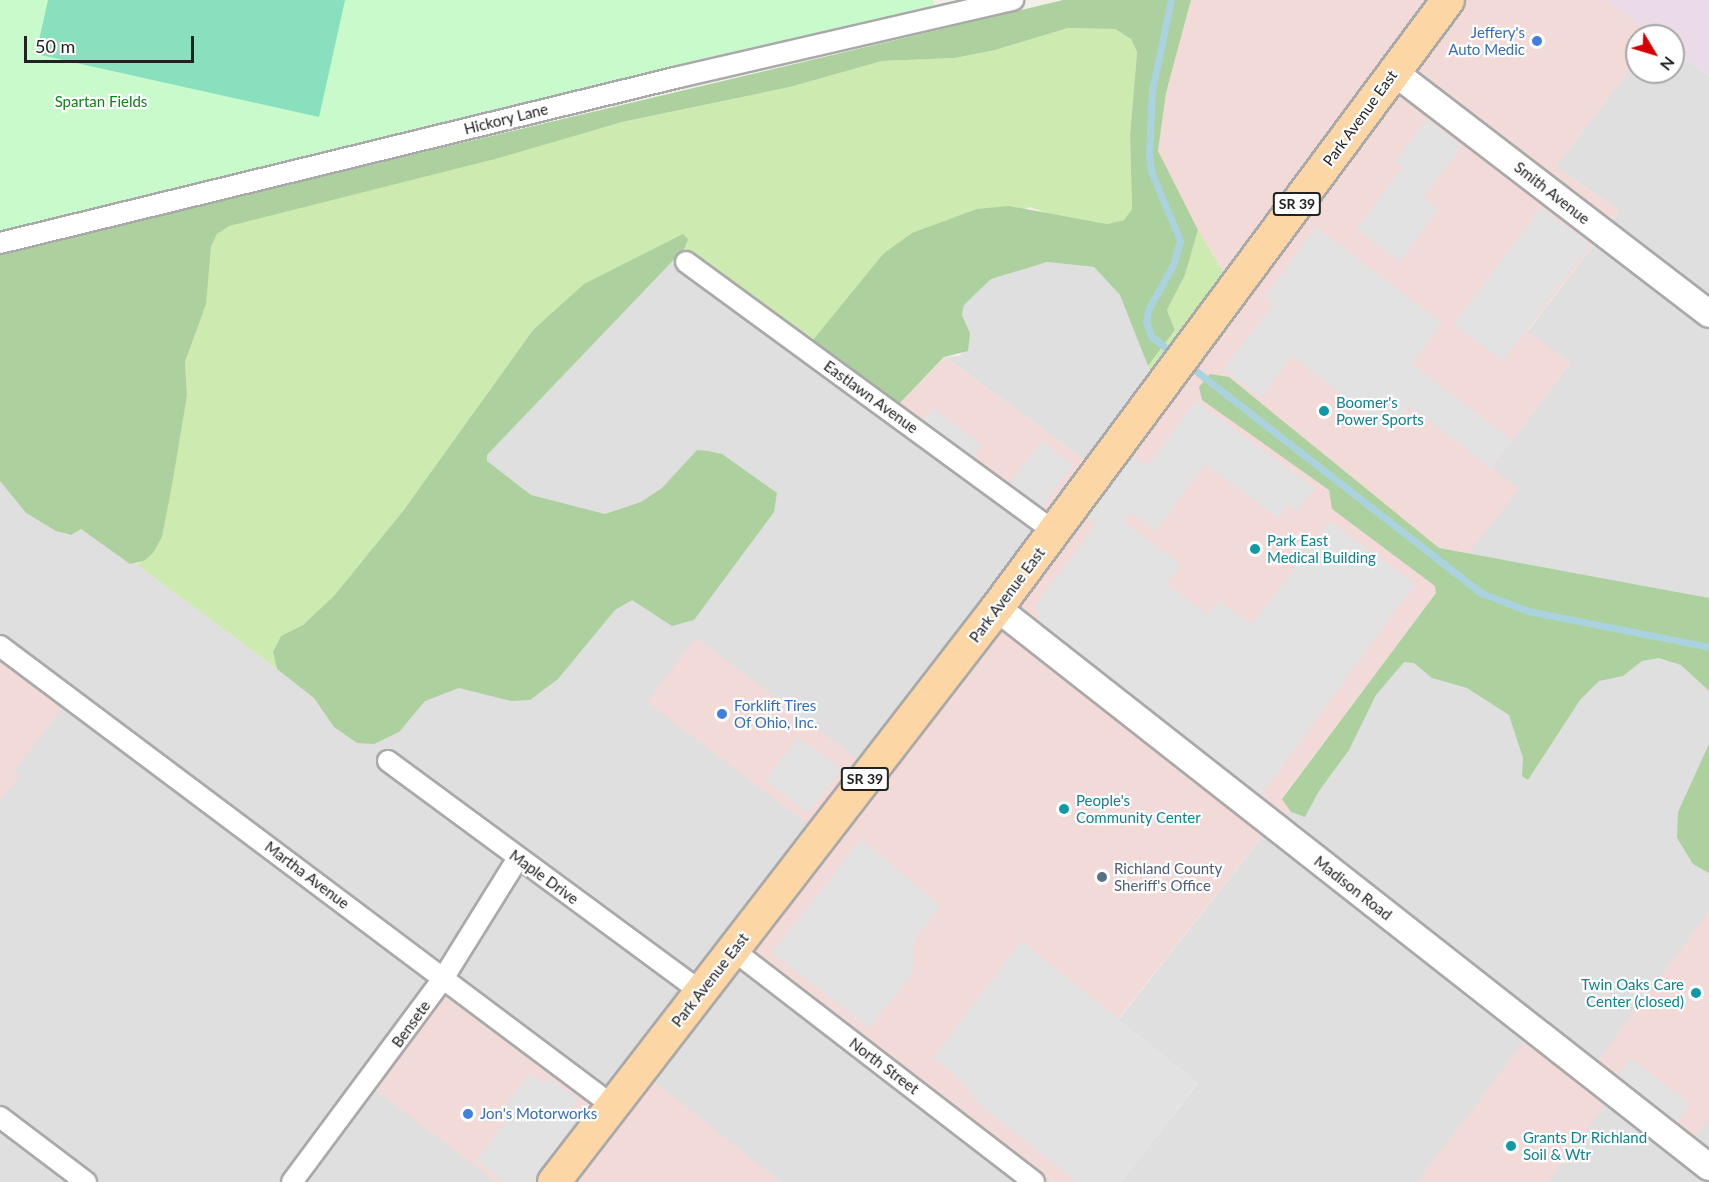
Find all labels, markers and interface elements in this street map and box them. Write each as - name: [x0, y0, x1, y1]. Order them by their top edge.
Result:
- place label: Jeffery's Auto Medic: [1448, 23, 1525, 58]
- scale bar: [27, 24, 196, 62]
- north arrow: [1625, 24, 1685, 84]
- marker: Jeffery's Auto Medic: [1530, 34, 1544, 48]
- text: 50 m: [35, 35, 75, 57]
- text: N: [1657, 53, 1679, 75]
- street label: Park Avenue East: [1319, 66, 1401, 170]
- park label: Spartan Fields: [55, 93, 147, 111]
- street label: Hickory Lane: [462, 100, 550, 138]
- street label: Smith Avenue: [1511, 158, 1593, 228]
- road number: SR 39: [1272, 193, 1322, 215]
- street label: Eastlawn Avenue: [820, 357, 922, 437]
- place label: Boomer's Power Sports: [1336, 393, 1424, 428]
- marker: Boomer's Power Sports: [1317, 404, 1331, 418]
- place label: Park East Medical Building: [1267, 531, 1376, 566]
- marker: Park East Medical Building: [1248, 542, 1262, 556]
- street label: Park Avenue East: [965, 544, 1049, 646]
- place label: Forklift Tires Of Ohio, Inc.: [734, 696, 818, 731]
- marker: Forklift Tires Of Ohio, Inc.: [715, 707, 729, 721]
- road number: SR 39: [840, 768, 890, 790]
- place label: People's Community Center: [1076, 791, 1201, 826]
- marker: People's Community Center: [1057, 802, 1071, 816]
- street label: Martha Avenue: [261, 837, 353, 913]
- street label: Maple Drive: [506, 846, 582, 908]
- street label: Madison Road: [1311, 852, 1395, 924]
- place label: Richland County Sheriff's Office: [1114, 859, 1222, 894]
- marker: Richland County Sheriff's Office: [1095, 870, 1109, 884]
- street label: Park Avenue East: [668, 929, 752, 1031]
- place label: Twin Oaks Care Center (closed): [1581, 975, 1684, 1010]
- marker: Twin Oaks Care Center (closed): [1689, 986, 1703, 1000]
- street label: Bensete: [388, 997, 434, 1051]
- street label: North Street: [846, 1034, 922, 1098]
- place label: Jon's Motorworks: [480, 1105, 597, 1123]
- marker: Jon's Motorworks: [461, 1107, 475, 1121]
- place label: Grants Dr Richland Soil & Wtr: [1523, 1128, 1647, 1163]
- marker: Grants Dr Richland Soil & Wtr: [1504, 1139, 1518, 1153]

